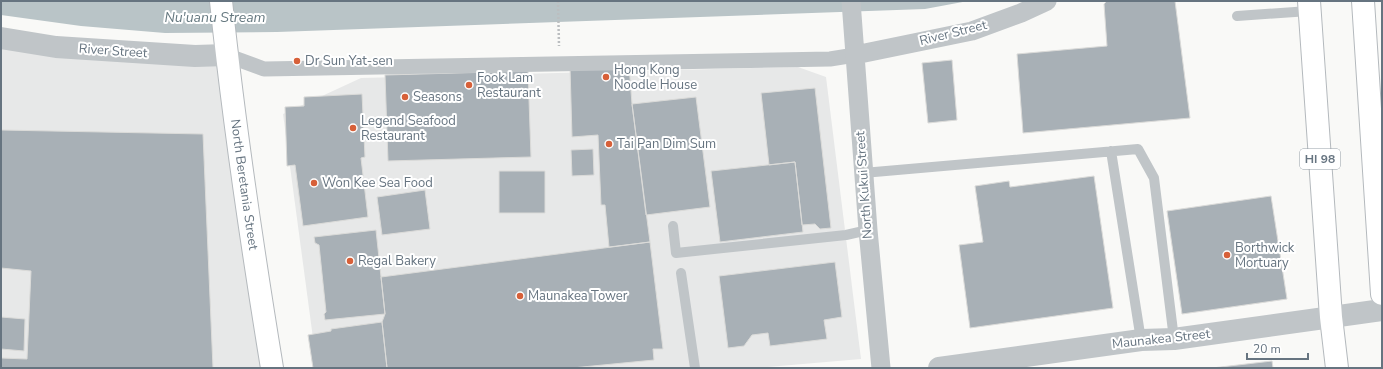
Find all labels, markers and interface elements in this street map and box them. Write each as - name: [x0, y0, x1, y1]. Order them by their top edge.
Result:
- water label: Nu'uanu Stream: [164, 8, 266, 27]
- street label: River Street: [917, 16, 989, 50]
- street label: River Street: [78, 40, 148, 62]
- place label: Dr Sun Yat-sen: [305, 52, 393, 70]
- marker: Dr Sun Yat-sen: [292, 56, 302, 66]
- place label: Hong Kong Noodle House: [614, 61, 697, 94]
- place label: Fook Lam Restaurant: [477, 69, 541, 102]
- marker: Hong Kong Noodle House: [601, 72, 611, 82]
- marker: Fook Lam Restaurant: [464, 80, 474, 90]
- place label: Seasons: [413, 88, 462, 106]
- marker: Seasons: [400, 92, 410, 102]
- place label: Legend Seafood Restaurant: [361, 112, 456, 145]
- street label: North Beretania Street: [226, 118, 262, 252]
- marker: Legend Seafood Restaurant: [348, 123, 358, 133]
- street label: North Kukui Street: [851, 130, 877, 240]
- place label: Tai Pan Dim Sum: [617, 135, 716, 153]
- marker: Tai Pan Dim Sum: [604, 139, 614, 149]
- road number: HI 98: [1300, 149, 1340, 169]
- place label: Won Kee Sea Food: [322, 174, 433, 192]
- marker: Won Kee Sea Food: [309, 178, 319, 188]
- place label: Borthwick Mortuary: [1235, 239, 1295, 272]
- marker: Borthwick Mortuary: [1222, 250, 1232, 260]
- place label: Regal Bakery: [358, 252, 436, 270]
- marker: Regal Bakery: [345, 256, 355, 266]
- place label: Maunakea Tower: [528, 287, 628, 305]
- marker: Maunakea Tower: [515, 291, 525, 301]
- street label: Maunakea Street: [1111, 325, 1211, 353]
- scale bar: [1247, 335, 1308, 361]
- text: 20 m: [1253, 341, 1281, 357]

